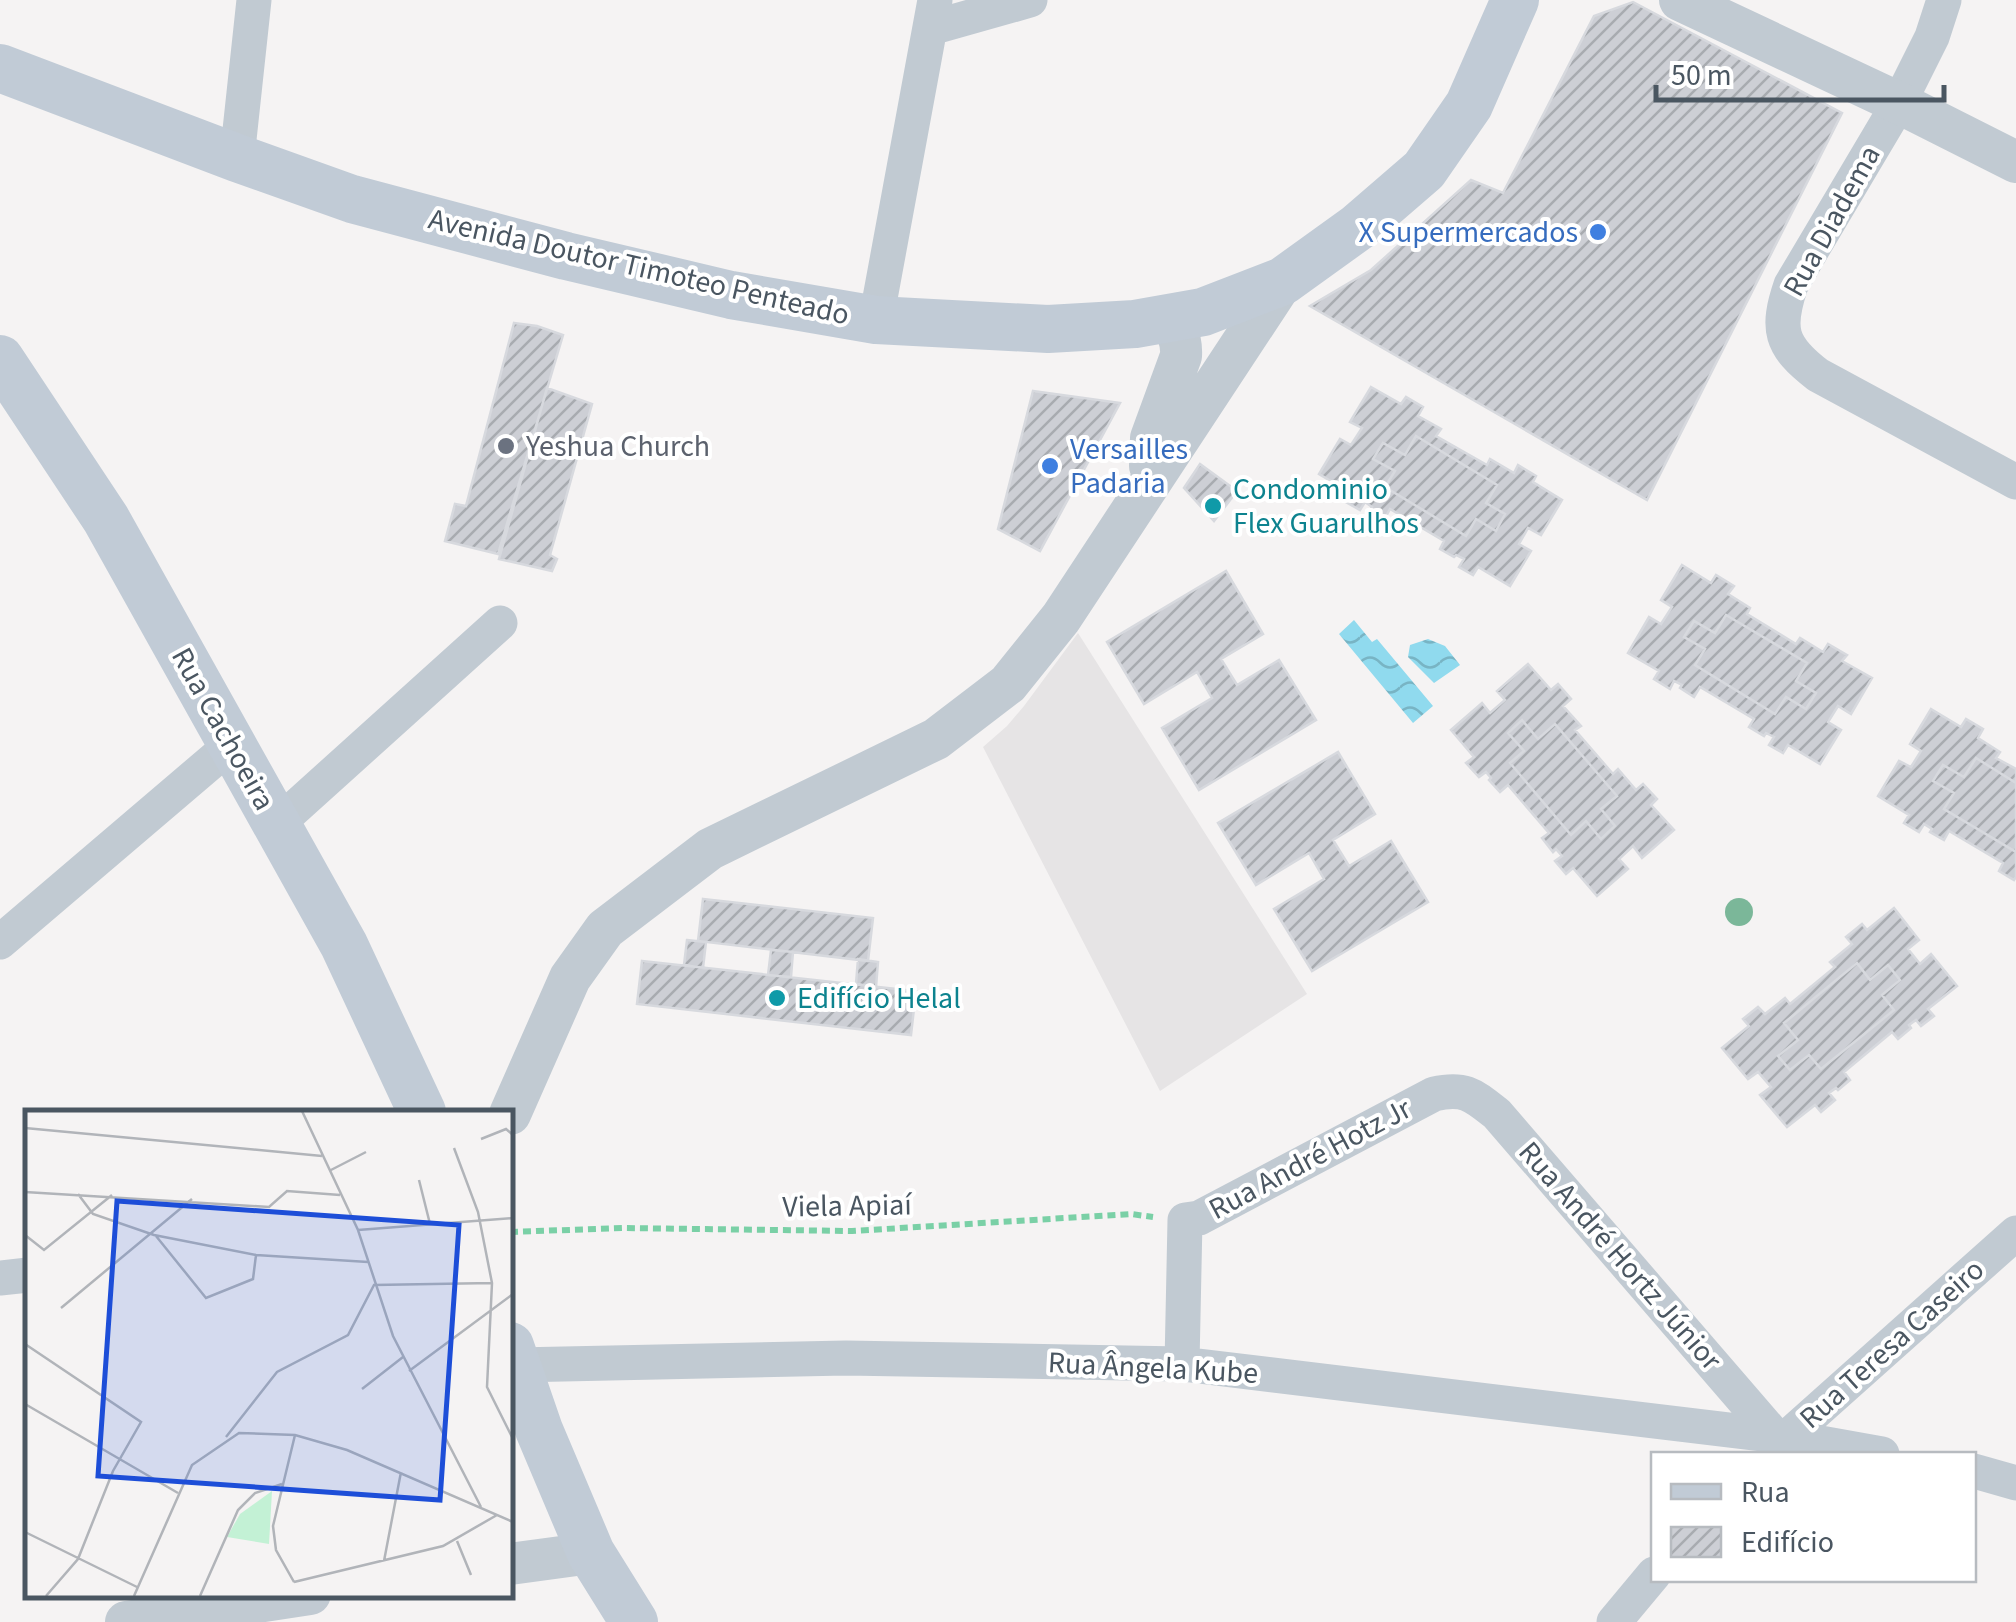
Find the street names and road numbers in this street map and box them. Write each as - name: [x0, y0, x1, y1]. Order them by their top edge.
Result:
- street label: Rua Diadema: [1773, 138, 1891, 304]
- street label: Avenida Doutor Timoteo Penteado: [424, 198, 854, 336]
- street label: Rua Cachoeira: [161, 640, 285, 818]
- street label: Rua André Hotz Jr: [1201, 1087, 1419, 1231]
- street label: Rua André Hortz Júnior: [1508, 1132, 1732, 1380]
- street label: Viela Apiaí: [782, 1183, 914, 1229]
- street label: Rua Teresa Caseiro: [1790, 1249, 1994, 1439]
- street label: Rua Ângela Kube: [1047, 1341, 1259, 1395]

